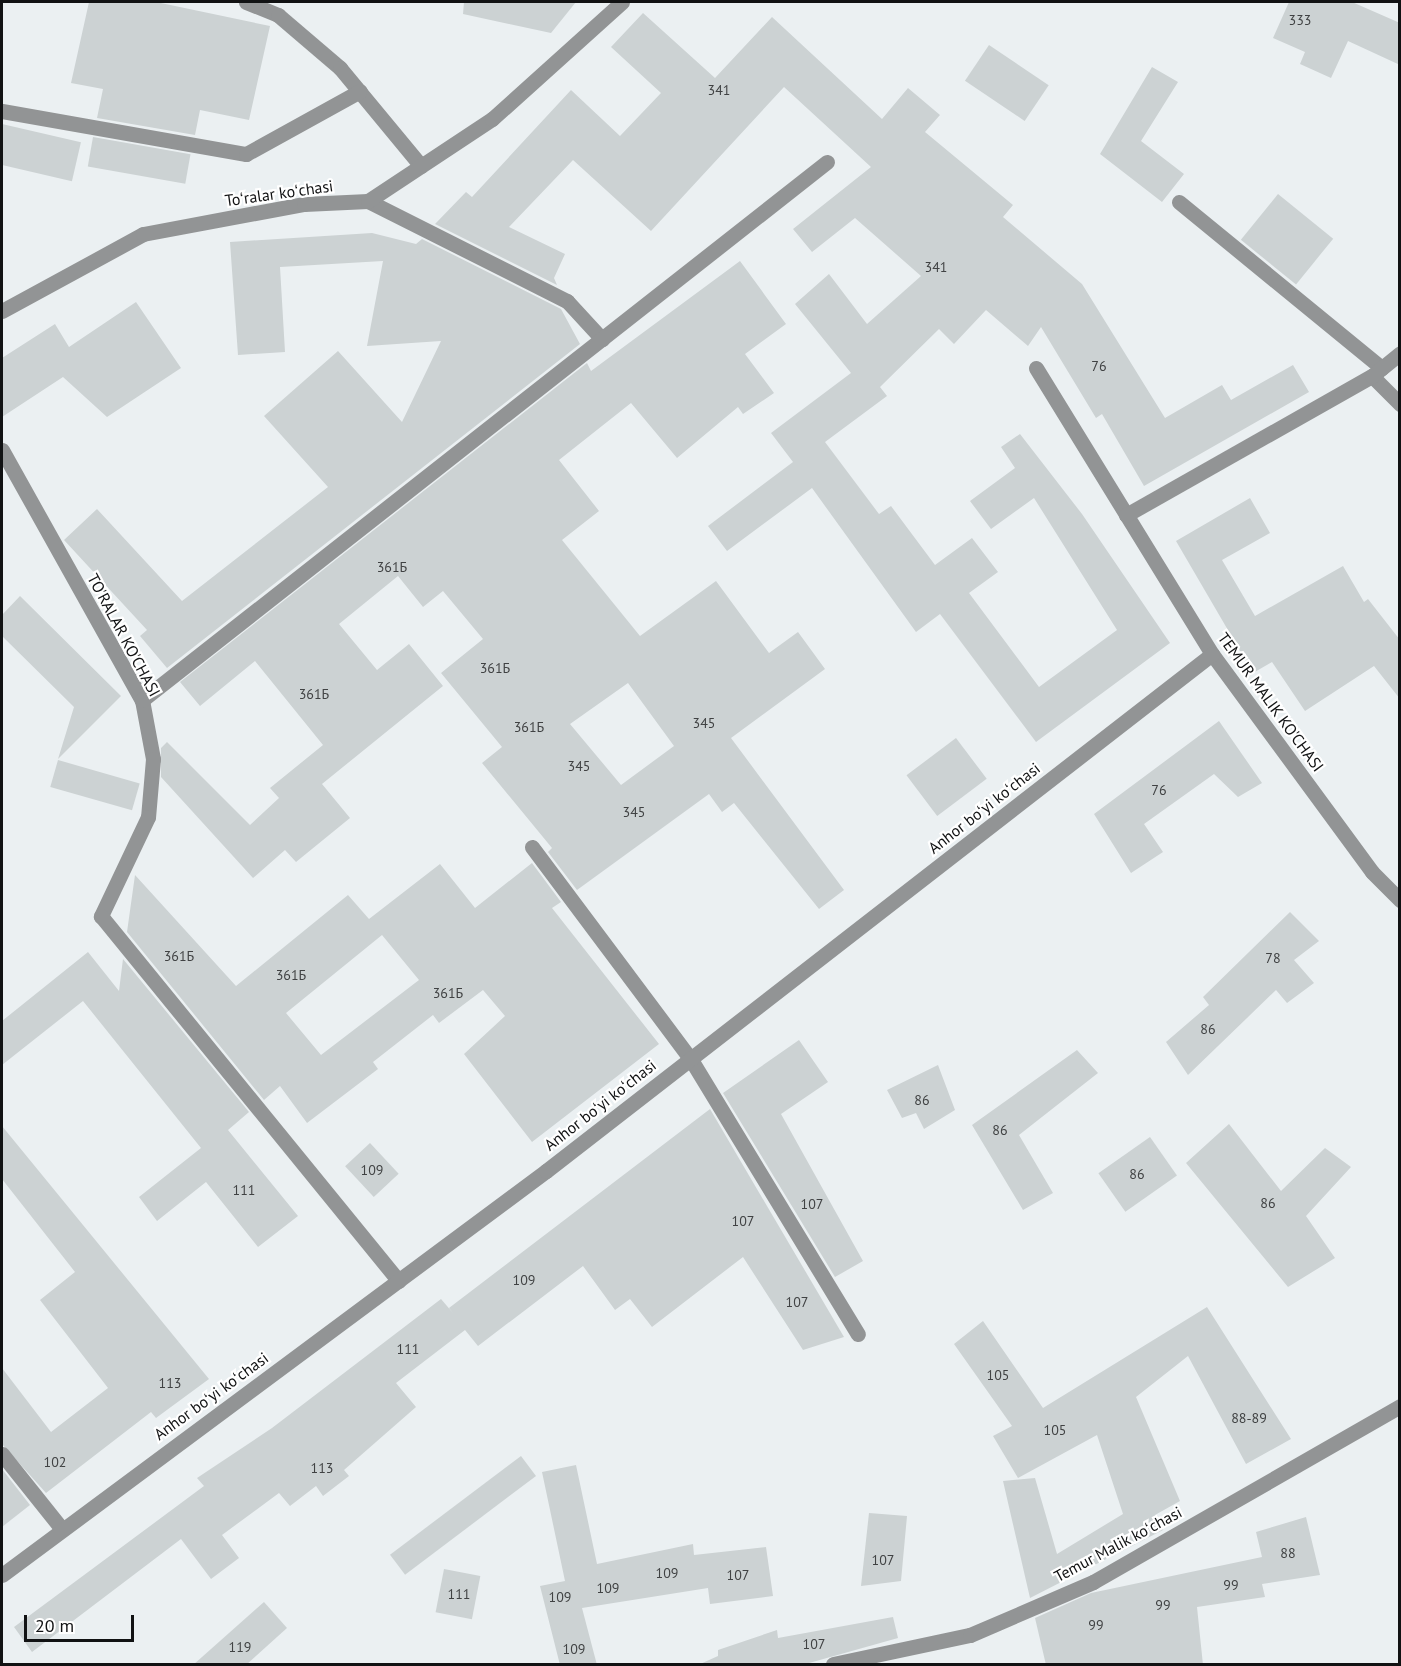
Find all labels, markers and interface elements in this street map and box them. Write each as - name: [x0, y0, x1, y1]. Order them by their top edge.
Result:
- house number: 333: [1289, 12, 1311, 28]
- house number: 341: [708, 82, 730, 98]
- street label: Toʻralar koʻchasi: [224, 176, 334, 210]
- house number: 341: [925, 259, 947, 275]
- house number: 76: [1091, 358, 1107, 374]
- house number: 361Б: [377, 559, 407, 575]
- street label: TO'RALAR KO'CHASI: [84, 570, 164, 700]
- street label: TEMUR MALIK KO'CHASI: [1214, 628, 1328, 776]
- house number: 361Б: [480, 660, 510, 676]
- house number: 361Б: [299, 686, 329, 702]
- house number: 345: [693, 715, 715, 731]
- house number: 361Б: [514, 719, 544, 735]
- house number: 345: [568, 758, 590, 774]
- street label: Anhor boʻyi koʻchasi: [924, 758, 1044, 858]
- house number: 76: [1151, 782, 1167, 798]
- house number: 345: [623, 804, 645, 820]
- house number: 361Б: [164, 948, 194, 964]
- house number: 78: [1265, 950, 1281, 966]
- house number: 361Б: [276, 967, 306, 983]
- house number: 361Б: [433, 985, 463, 1001]
- house number: 86: [1200, 1021, 1216, 1037]
- street label: Anhor boʻyi koʻchasi: [540, 1055, 660, 1155]
- house number: 86: [914, 1092, 930, 1108]
- house number: 86: [992, 1122, 1008, 1138]
- house number: 109: [361, 1162, 383, 1178]
- house number: 86: [1129, 1166, 1145, 1182]
- house number: 111: [233, 1182, 255, 1198]
- house number: 86: [1260, 1195, 1276, 1211]
- house number: 107: [801, 1196, 823, 1212]
- house number: 107: [732, 1213, 754, 1229]
- house number: 109: [513, 1272, 535, 1288]
- house number: 107: [786, 1294, 808, 1310]
- house number: 111: [397, 1341, 419, 1357]
- street label: Anhor boʻyi koʻchasi: [150, 1348, 272, 1444]
- house number: 105: [987, 1367, 1009, 1383]
- house number: 113: [159, 1375, 181, 1391]
- house number: 88-89: [1231, 1410, 1267, 1426]
- house number: 105: [1044, 1422, 1066, 1438]
- house number: 102: [44, 1454, 66, 1470]
- house number: 113: [311, 1460, 333, 1476]
- street label: Temur Malik koʻchasi: [1051, 1502, 1185, 1586]
- house number: 88: [1280, 1545, 1296, 1561]
- house number: 107: [872, 1552, 894, 1568]
- house number: 109: [656, 1565, 678, 1581]
- house number: 107: [727, 1567, 749, 1583]
- house number: 99: [1223, 1577, 1239, 1593]
- house number: 109: [597, 1580, 619, 1596]
- house number: 111: [448, 1586, 470, 1602]
- house number: 109: [549, 1589, 571, 1605]
- house number: 99: [1155, 1597, 1171, 1613]
- scale bar: [27, 1603, 136, 1641]
- text: 20 m: [35, 1614, 74, 1637]
- house number: 99: [1088, 1617, 1104, 1633]
- house number: 107: [803, 1636, 825, 1652]
- house number: 119: [229, 1639, 251, 1655]
- house number: 109: [563, 1641, 585, 1657]

